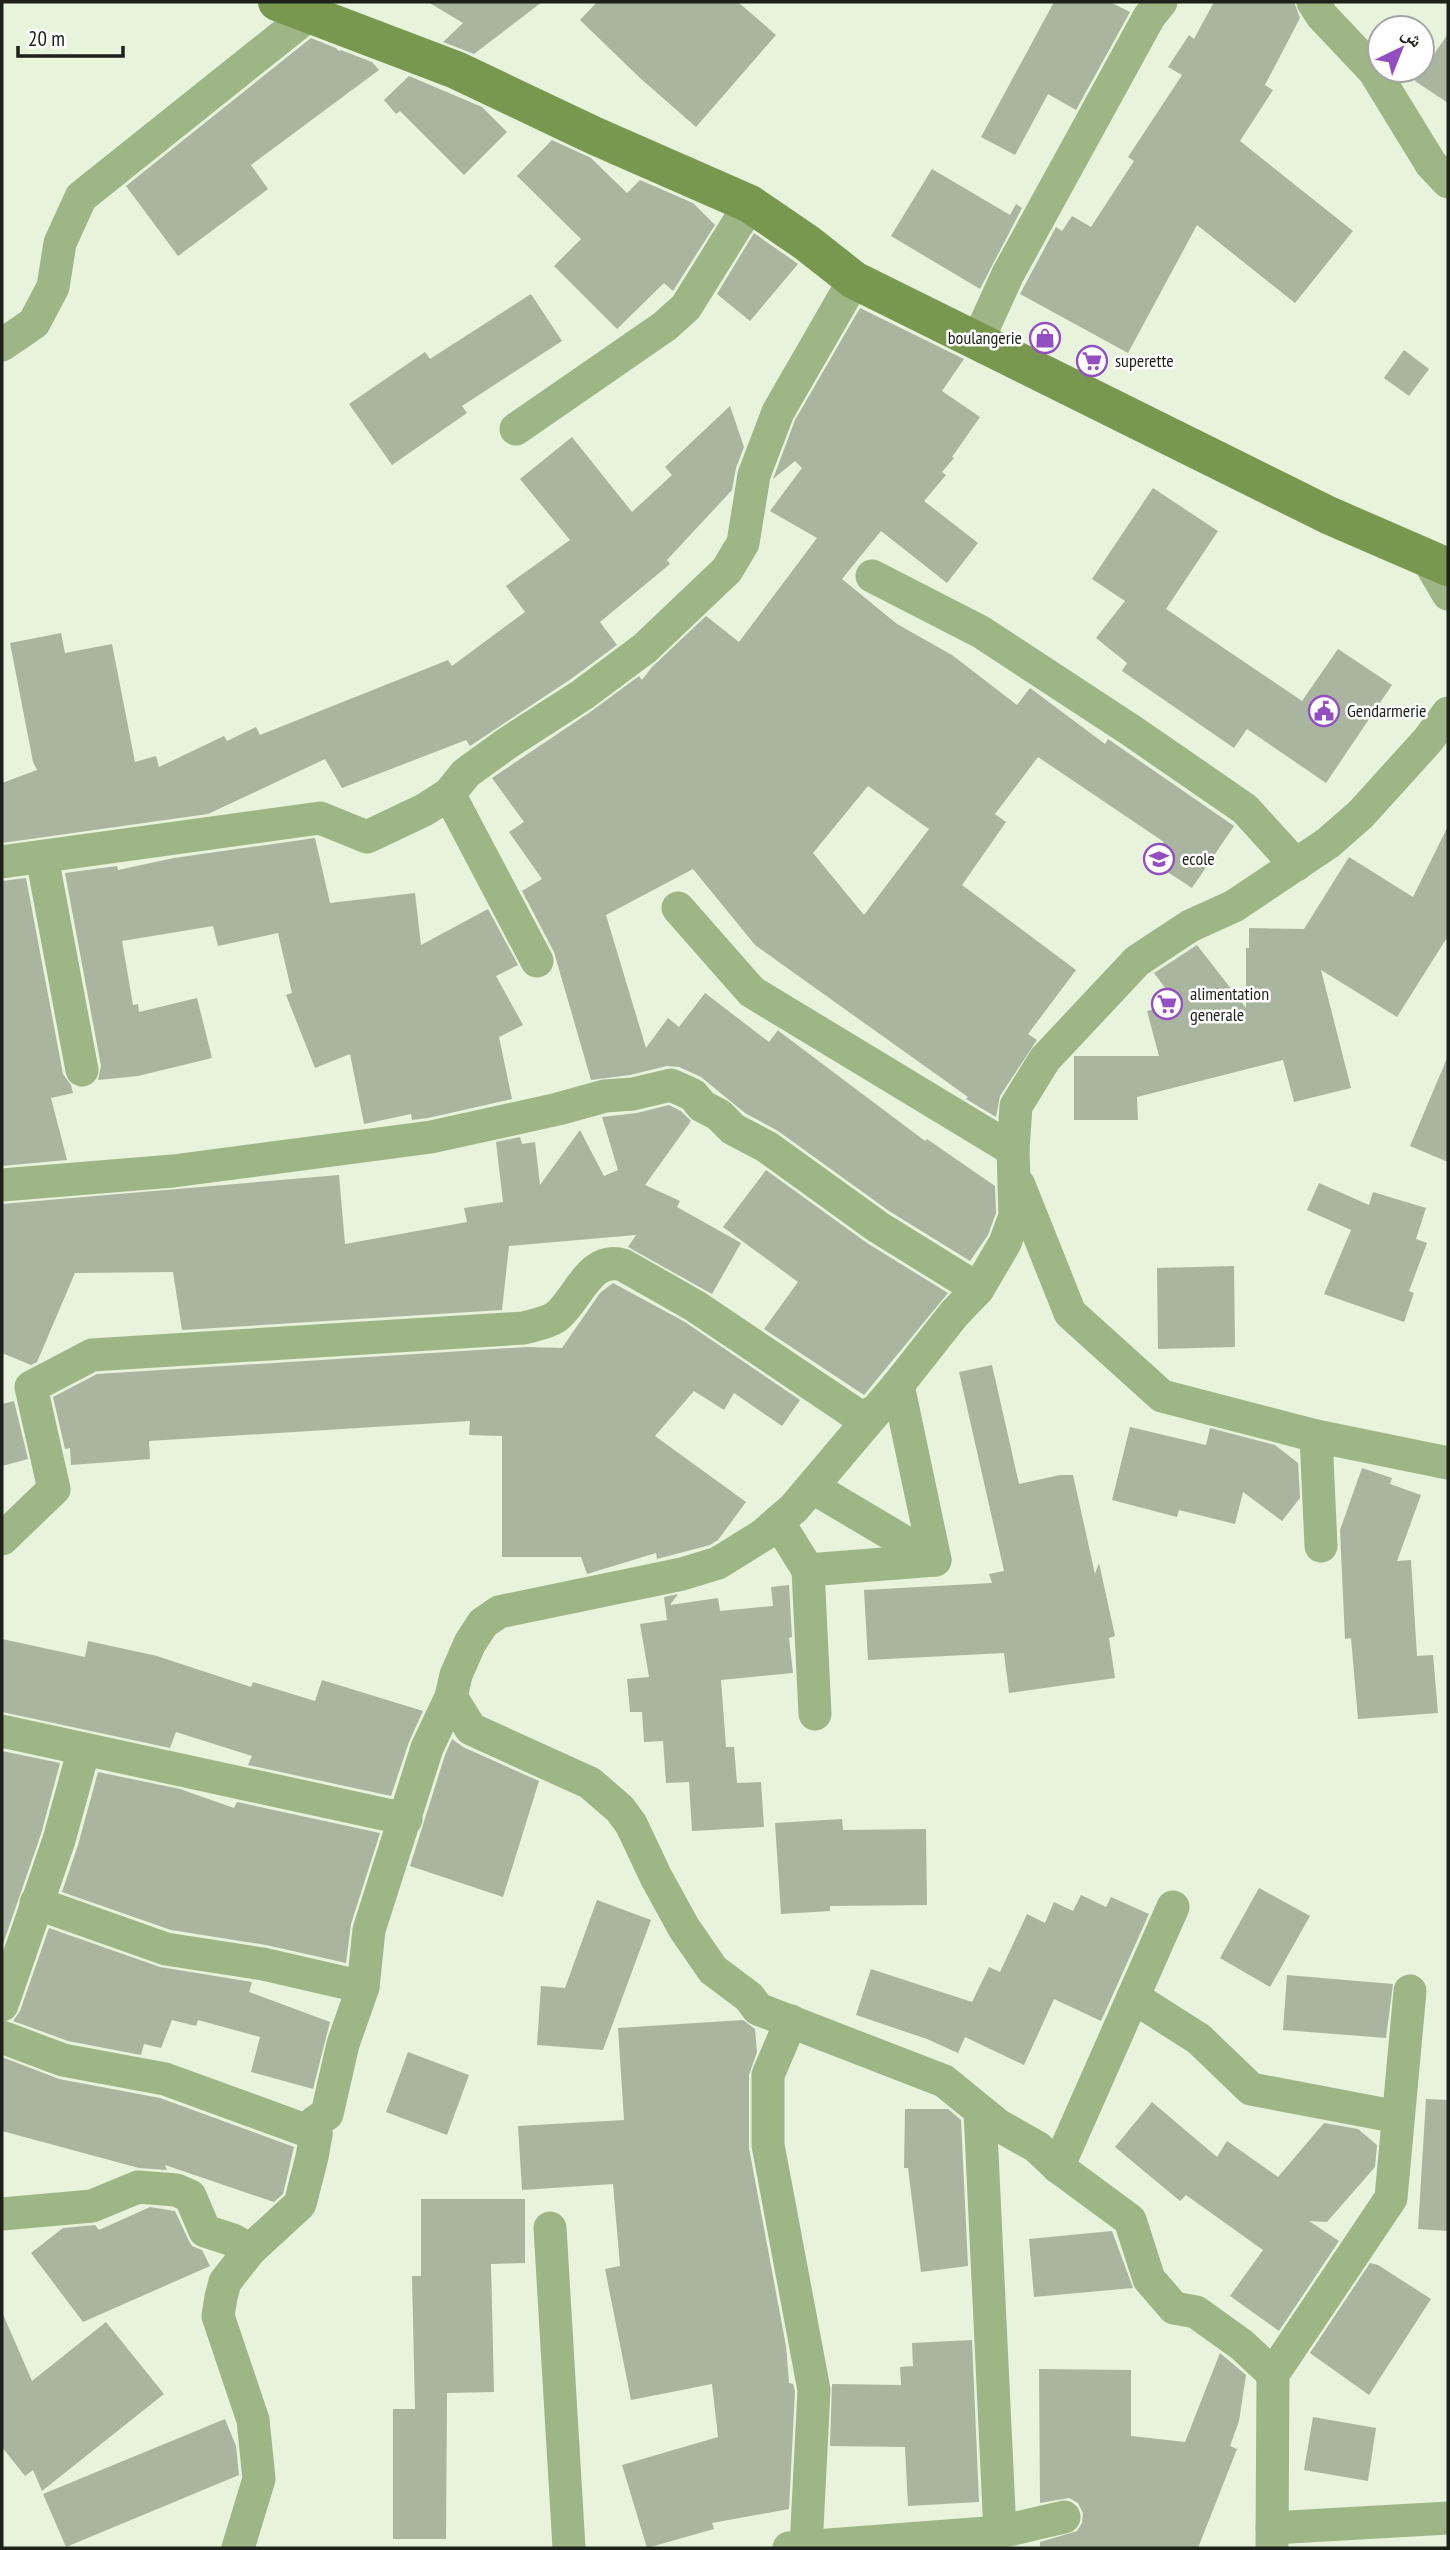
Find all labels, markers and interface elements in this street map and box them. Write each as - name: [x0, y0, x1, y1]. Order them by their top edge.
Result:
- scale bar: [18, 14, 122, 58]
- north arrow: [1366, 14, 1436, 84]
- text: ش: [1397, 21, 1428, 52]
- text: 20 m: [28, 25, 65, 52]
- shop icon: boulangerie: [1028, 321, 1062, 355]
- place label: boulangerie: [948, 326, 1022, 349]
- supermarket icon: superette: [1075, 344, 1109, 378]
- place label: superette: [1115, 349, 1174, 372]
- public building icon: Gendarmerie: [1307, 694, 1341, 728]
- place label: Gendarmerie: [1347, 699, 1427, 722]
- school or university icon: ecole: [1142, 842, 1176, 876]
- place label: ecole: [1182, 847, 1215, 870]
- place label: alimentation generale: [1190, 982, 1269, 1026]
- supermarket icon: alimentation generale: [1150, 987, 1184, 1021]

